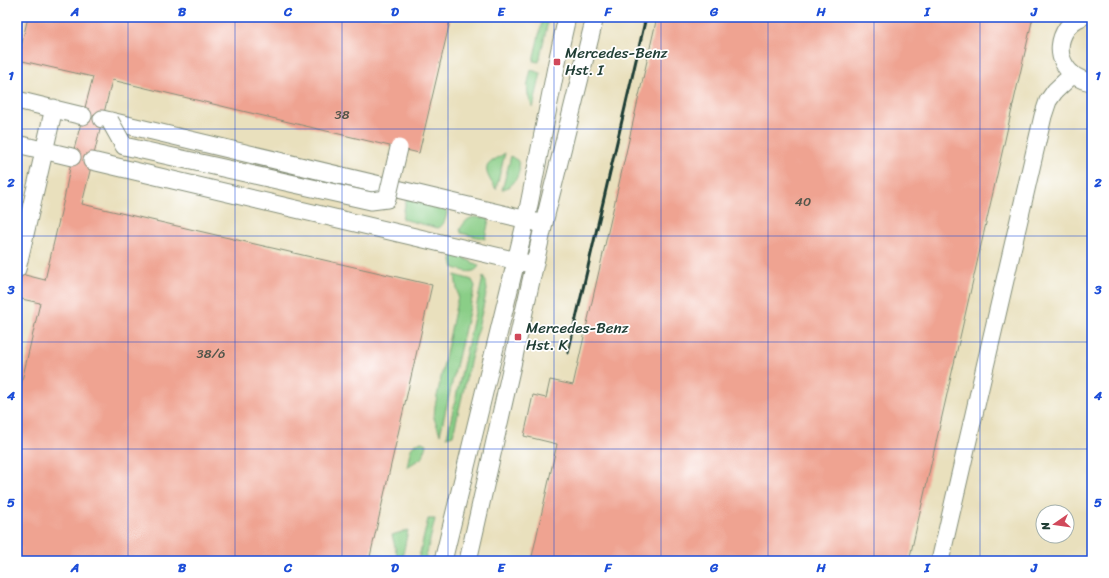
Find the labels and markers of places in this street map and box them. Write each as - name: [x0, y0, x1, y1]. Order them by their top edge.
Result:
- place label: Mercedes-Benz Hst. I: [565, 40, 669, 83]
- marker: Mercedes-Benz Hst. I: [552, 57, 562, 67]
- place label: Mercedes-Benz Hst. K: [526, 315, 630, 358]
- marker: Mercedes-Benz Hst. K: [513, 332, 523, 342]

